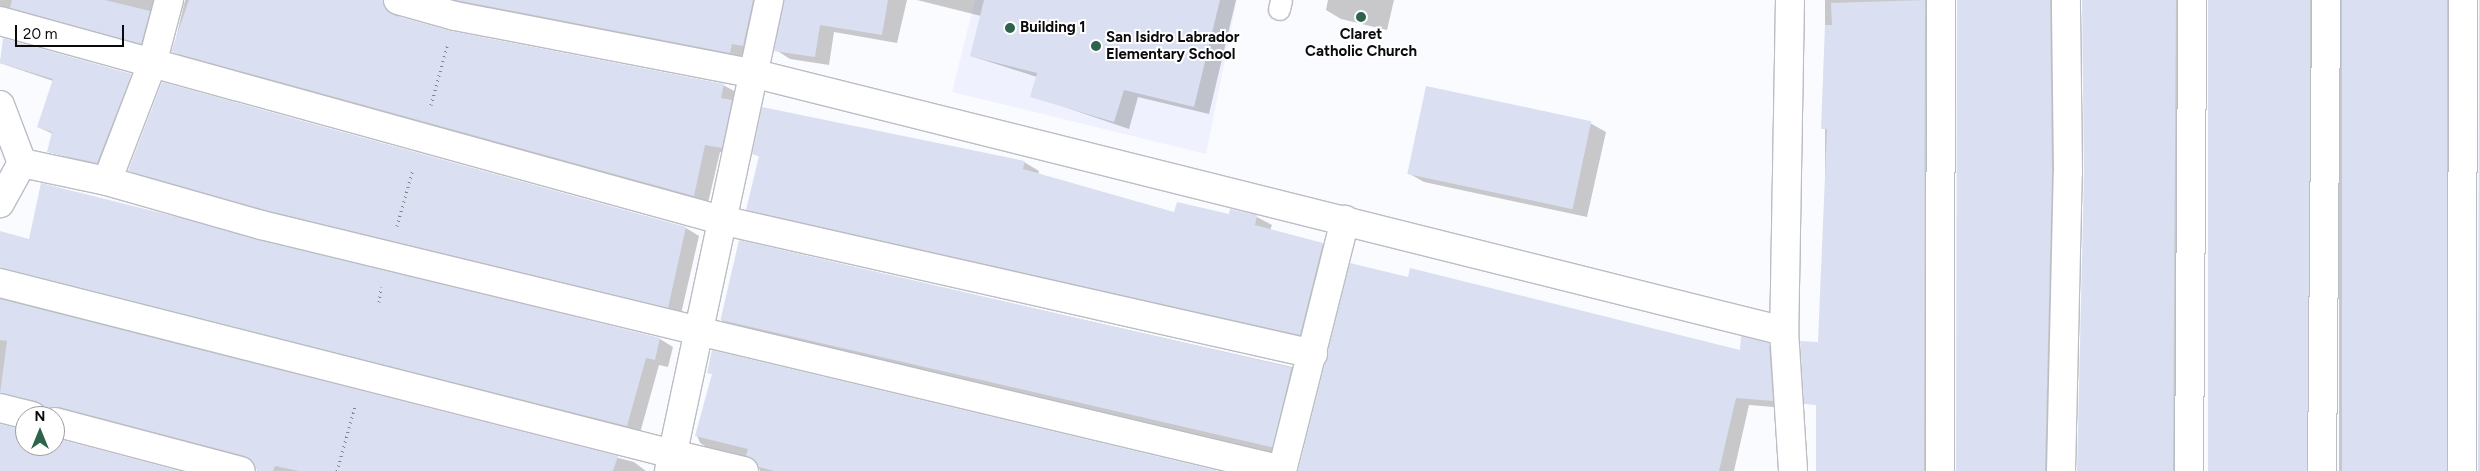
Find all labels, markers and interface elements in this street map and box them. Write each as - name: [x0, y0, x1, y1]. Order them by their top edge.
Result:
- marker: Claret Catholic Church: [1355, 11, 1367, 23]
- scale bar: [18, 15, 126, 47]
- place label: Building 1: [1020, 19, 1086, 37]
- marker: Building 1: [1004, 22, 1016, 34]
- text: 20 m: [23, 25, 57, 43]
- place label: Claret Catholic Church: [1305, 25, 1417, 60]
- place label: San Isidro Labrador Elementary School: [1106, 28, 1239, 63]
- marker: San Isidro Labrador Elementary School: [1090, 40, 1102, 52]
- north arrow: [15, 406, 65, 456]
- text: N: [35, 408, 45, 425]

